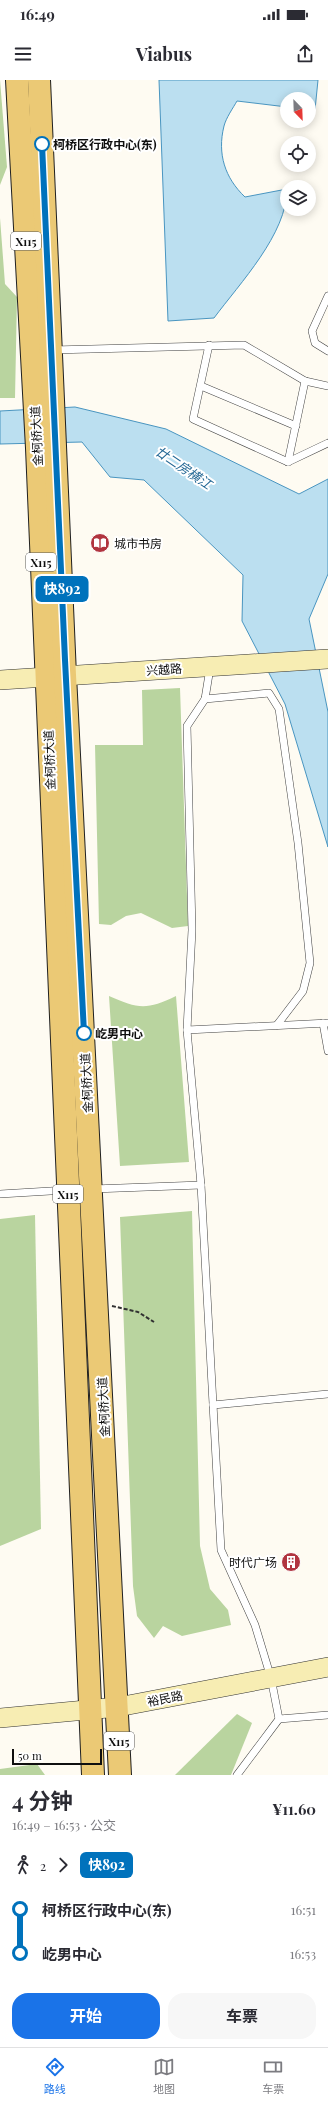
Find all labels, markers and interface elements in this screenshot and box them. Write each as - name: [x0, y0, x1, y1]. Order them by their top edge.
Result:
- text: 16:49: [20, 4, 55, 24]
- text: Viabus: [136, 42, 192, 66]
- icon: menu: [12, 43, 34, 65]
- icon: share: [294, 43, 316, 65]
- north arrow: [280, 92, 316, 128]
- map controls: [280, 92, 316, 216]
- marker: 柯桥区行政中心(东): [34, 136, 50, 152]
- place label: 柯桥区行政中心(东): [53, 136, 157, 152]
- button: locate: [280, 136, 316, 172]
- button: layers: [280, 180, 316, 216]
- road number: X115: [11, 232, 41, 250]
- street label: 金柯桥大道: [26, 406, 46, 466]
- water label: 廿二房横江: [152, 442, 217, 493]
- library icon: 城市书房: [89, 532, 111, 554]
- place label: 城市书房: [114, 535, 162, 551]
- road number: X115: [26, 553, 56, 571]
- line badge: 快892: [34, 576, 90, 602]
- text: 快892: [44, 579, 80, 598]
- street label: 兴越路: [145, 660, 183, 678]
- street label: 金柯桥大道: [40, 730, 58, 790]
- marker: 屹男中心: [76, 1025, 92, 1041]
- place label: 屹男中心: [95, 1025, 143, 1041]
- street label: 金柯桥大道: [76, 1053, 96, 1113]
- road number: X115: [53, 1185, 83, 1203]
- street label: 金柯桥大道: [93, 1377, 113, 1437]
- building icon: 时代广场: [280, 1551, 302, 1573]
- place label: 时代广场: [229, 1554, 277, 1570]
- street label: 裕民路: [146, 1687, 184, 1709]
- road number: X115: [104, 1732, 134, 1750]
- scale bar: [12, 1747, 102, 1766]
- text: 50 m: [18, 1748, 42, 1763]
- text: 4 分钟: [12, 1785, 73, 1815]
- text: ¥11.60: [272, 1799, 316, 1819]
- text: 16:49 – 16:53 · 公交: [12, 1816, 116, 1833]
- icon: walk: [12, 1854, 34, 1876]
- icon: forward: [52, 1854, 74, 1876]
- text: 快892: [88, 1855, 125, 1874]
- text: 2: [40, 1857, 46, 1874]
- text: 柯桥区行政中心(东): [42, 1900, 172, 1920]
- text: 16:51: [291, 1901, 316, 1918]
- text: 屹男中心: [42, 1944, 102, 1964]
- text: 16:53: [290, 1945, 316, 1962]
- button: 开始: [12, 1993, 160, 2039]
- button: 车票: [168, 1993, 316, 2039]
- tab: 路线: [44, 2056, 66, 2096]
- tab: 地图: [153, 2056, 175, 2096]
- tab: 车票: [262, 2056, 284, 2096]

